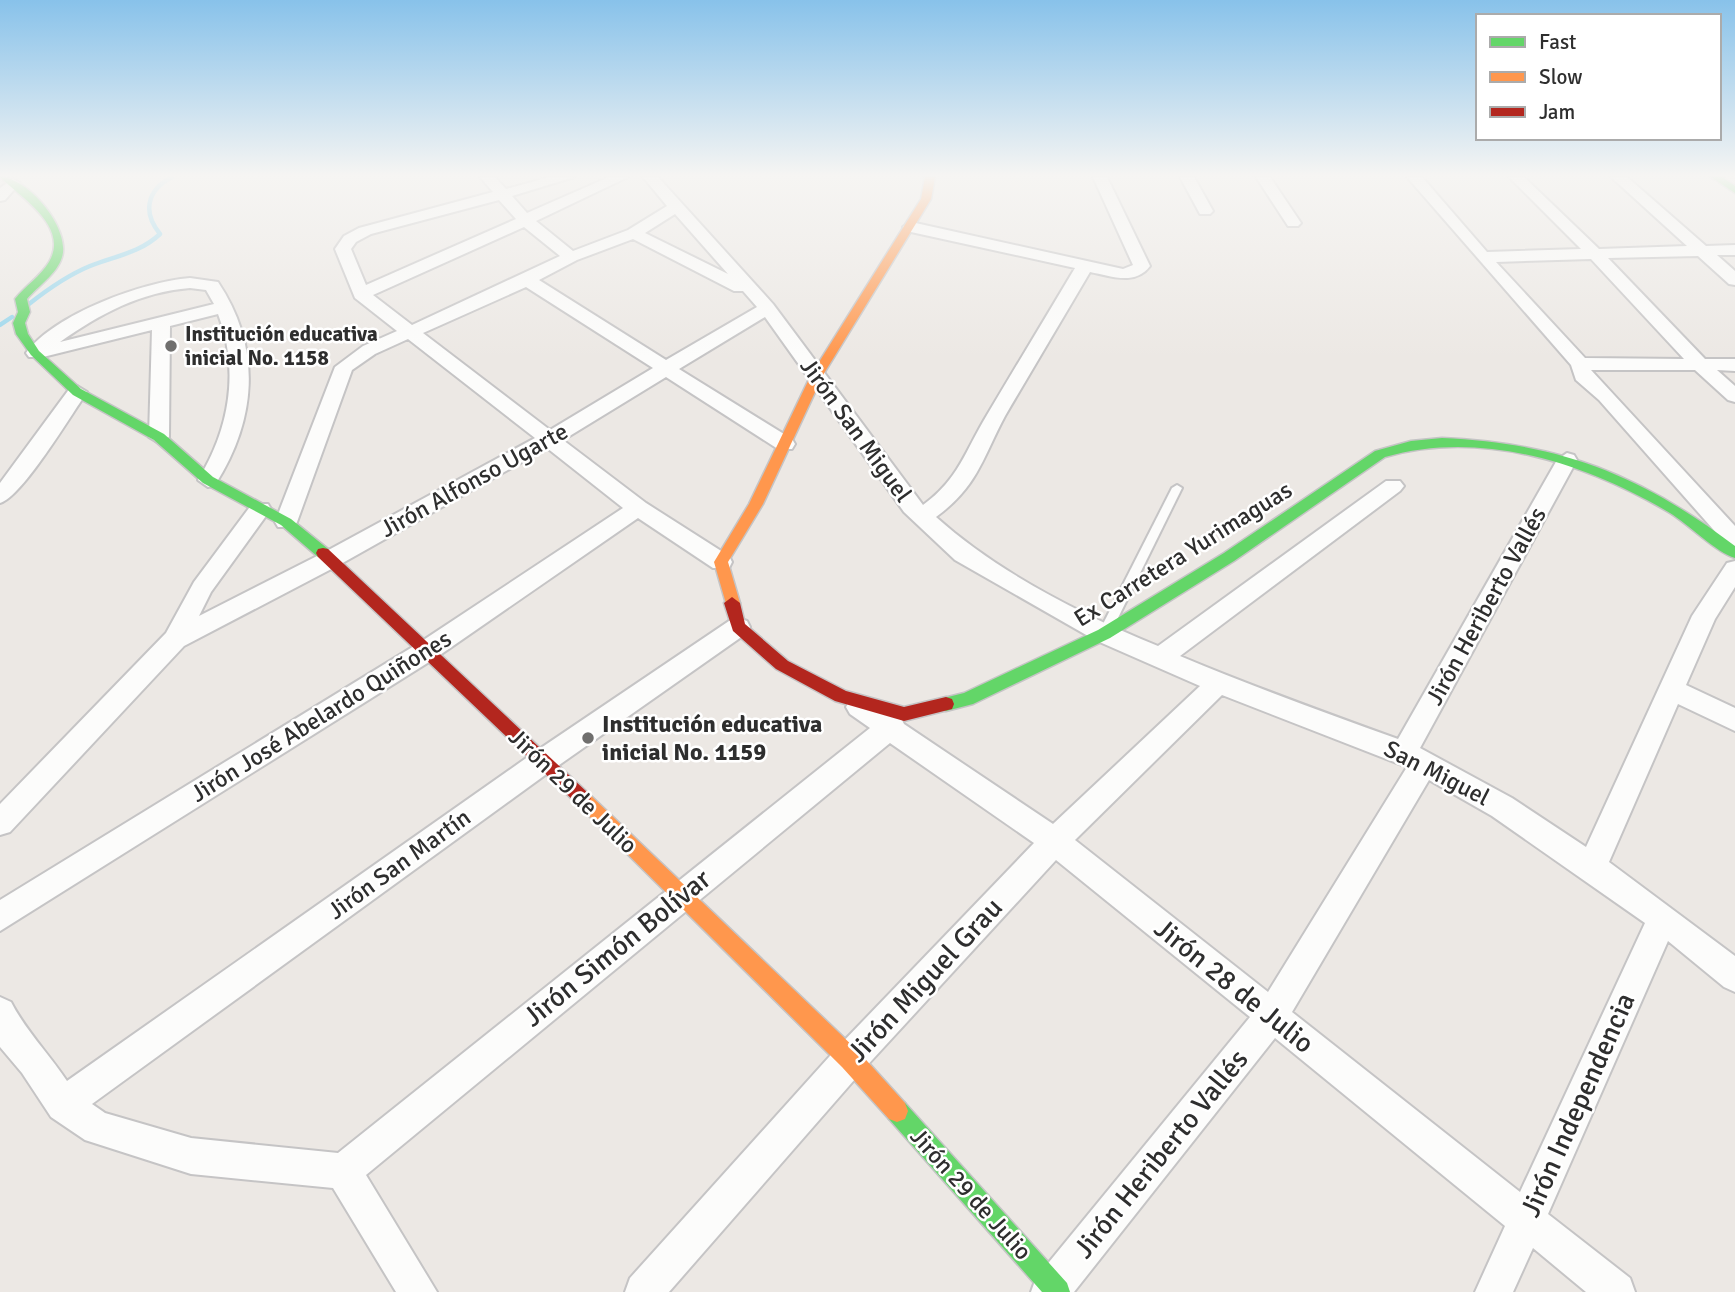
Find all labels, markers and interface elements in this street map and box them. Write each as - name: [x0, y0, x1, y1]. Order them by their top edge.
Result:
- legend: [1476, 14, 1721, 140]
- text: Fast: [1539, 29, 1576, 55]
- text: Slow: [1539, 64, 1583, 90]
- text: Jam: [1539, 99, 1575, 125]
- place label: Institución educativa inicial No. 1158: [185, 321, 378, 371]
- marker: Institución educativa inicial No. 1158: [163, 338, 179, 354]
- street label: Jirón San Miguel: [794, 352, 918, 508]
- street label: Jirón Alfonso Ugarte: [375, 416, 573, 544]
- street label: Ex Carretera Yurimaguas: [1068, 475, 1298, 633]
- street label: Jirón Heriberto Vallés: [1419, 502, 1553, 710]
- street label: Jirón José Abelardo Quiñones: [185, 623, 457, 809]
- place label: Institución educativa inicial No. 1159: [602, 709, 822, 767]
- street label: Jirón 29 de Julio: [502, 722, 644, 860]
- marker: Institución educativa inicial No. 1159: [580, 730, 596, 746]
- street label: San Miguel: [1379, 734, 1495, 812]
- street label: Jirón San Martín: [322, 802, 476, 926]
- street label: Jirón Simón Bolívar: [516, 862, 718, 1034]
- street label: Jirón Miguel Grau: [840, 891, 1010, 1069]
- street label: Jirón 28 de Julio: [1147, 911, 1321, 1061]
- street label: Jirón Independencia: [1513, 988, 1643, 1222]
- street label: Jirón Heriberto Vallés: [1066, 1043, 1256, 1265]
- street label: Jirón 29 de Julio: [904, 1122, 1038, 1266]

